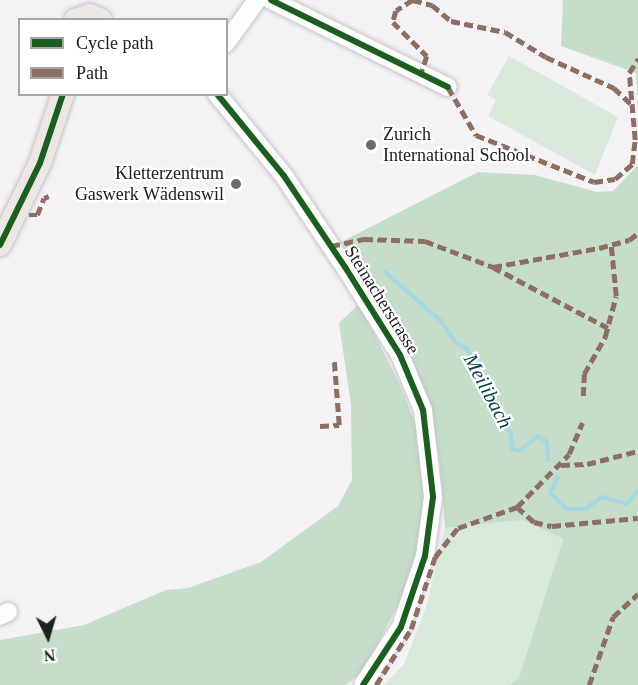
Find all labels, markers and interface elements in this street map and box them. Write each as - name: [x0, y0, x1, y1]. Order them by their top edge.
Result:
- legend: [18, 18, 228, 96]
- text: Cycle path: [76, 33, 153, 53]
- text: Path: [76, 63, 108, 83]
- place label: Zurich International School: [383, 124, 529, 166]
- marker: Zurich International School: [364, 138, 378, 152]
- place label: Kletterzentrum Gaswerk Wädenswil: [75, 163, 224, 206]
- marker: Kletterzentrum Gaswerk Wädenswil: [229, 177, 243, 191]
- street label: Steinacherstrasse: [340, 242, 424, 358]
- water label: Meilibach: [458, 350, 518, 432]
- north arrow: [18, 607, 78, 667]
- text: N: [43, 646, 56, 664]

